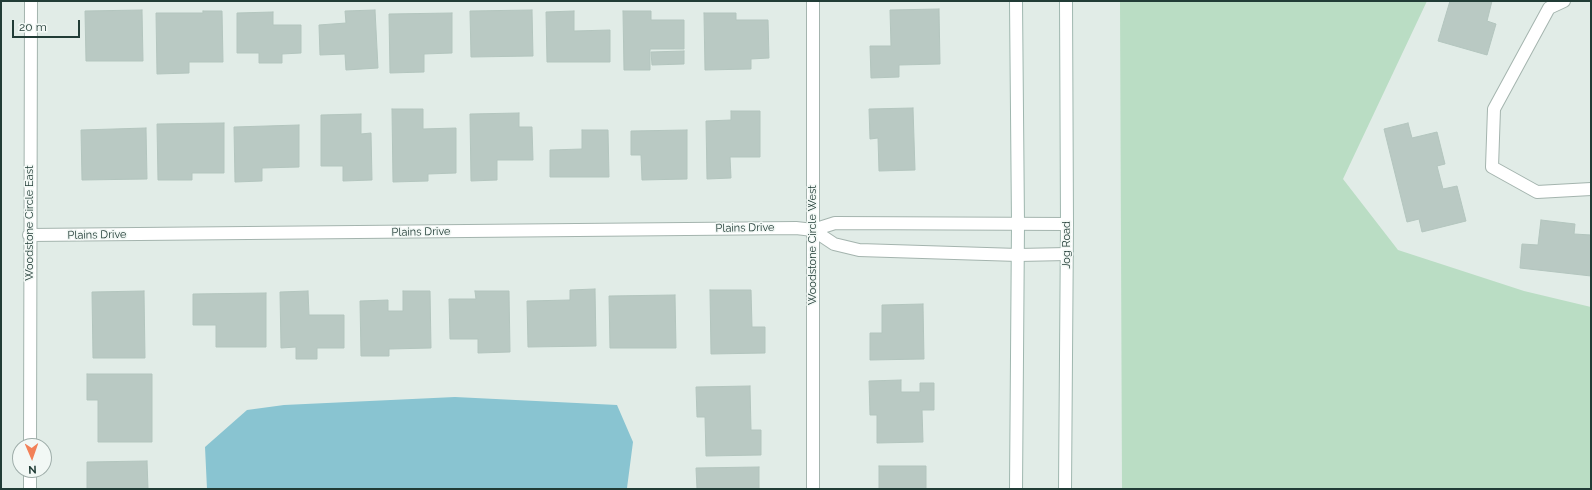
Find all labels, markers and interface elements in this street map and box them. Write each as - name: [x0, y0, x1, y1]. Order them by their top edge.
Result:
- scale bar: [14, 12, 82, 38]
- text: 20 m: [19, 20, 47, 34]
- street label: Woodstone Circle East: [23, 165, 37, 281]
- street label: Woodstone Circle West: [806, 185, 820, 305]
- street label: Plains Drive: [715, 221, 775, 235]
- street label: Jog Road: [1060, 221, 1074, 269]
- street label: Plains Drive: [391, 225, 451, 239]
- street label: Plains Drive: [67, 228, 127, 242]
- north arrow: [12, 438, 52, 478]
- text: N: [28, 463, 37, 476]

